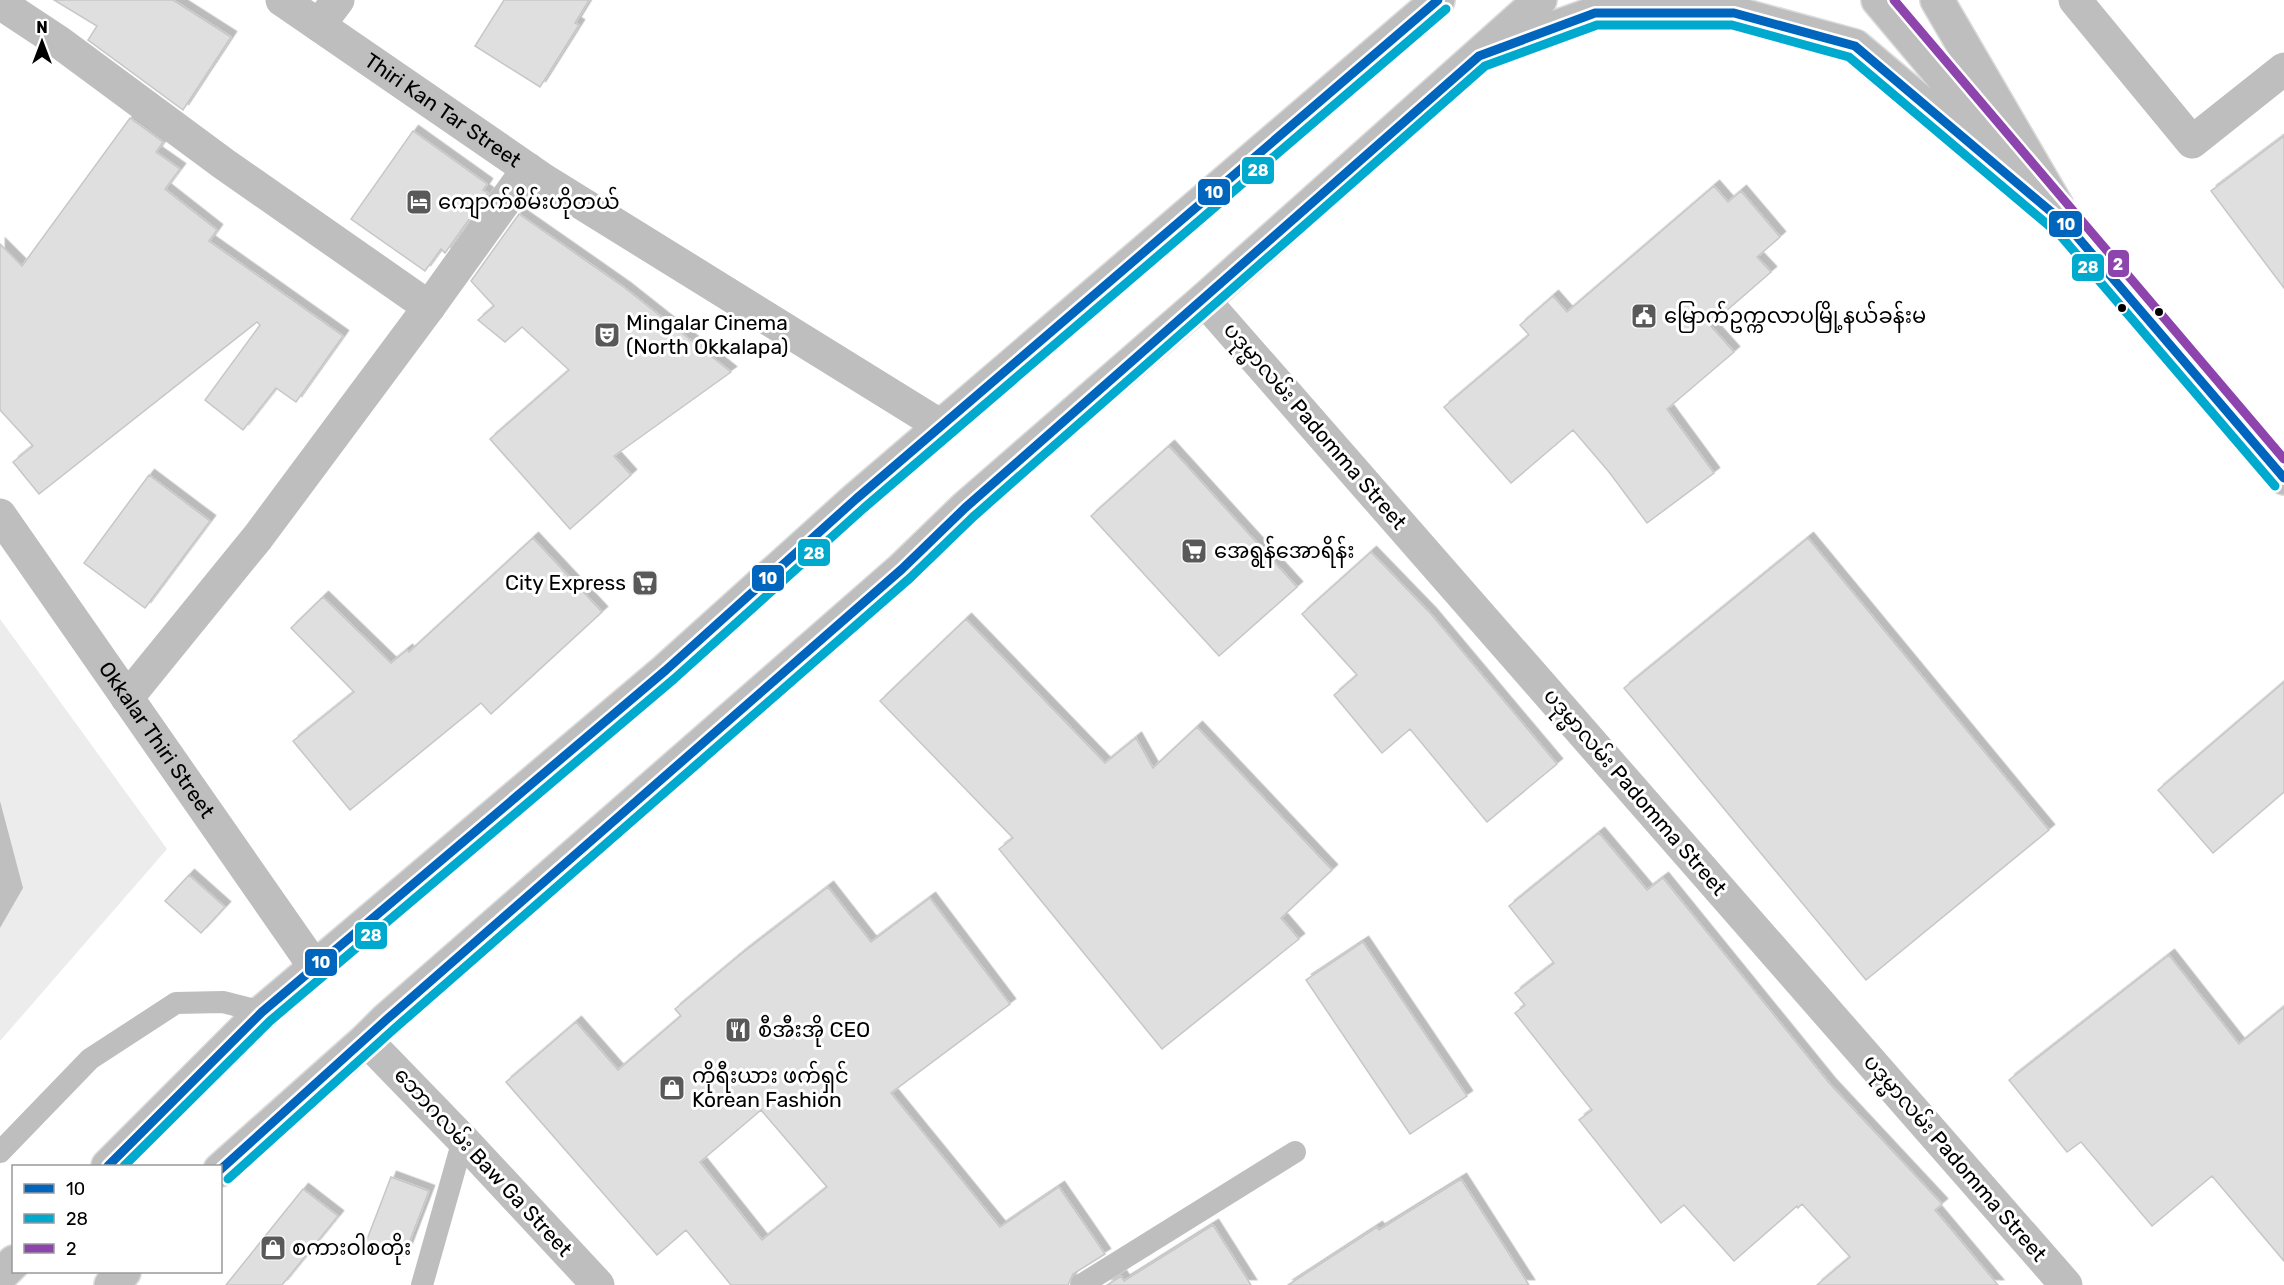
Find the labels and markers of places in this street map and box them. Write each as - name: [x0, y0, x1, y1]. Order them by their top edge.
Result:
- place label: ကျောက်စိမ်းဟိုတယ်: [438, 186, 620, 220]
- hotel icon: ကျောက်စိမ်းဟိုတယ်: [404, 187, 434, 217]
- place label: မြောက်ဥက္ကလာပမြို့နယ်ခန်းမ: [1664, 300, 1926, 333]
- public building icon: မြောက်ဥက္ကလာပမြို့နယ်ခန်းမ: [1629, 301, 1659, 331]
- unlabelled marker: [2116, 302, 2128, 314]
- unlabelled marker: [2153, 306, 2165, 318]
- place label: Mingalar Cinema (North Okkalapa): [626, 310, 788, 359]
- theatre icon: Mingalar Cinema (North Okkalapa): [592, 320, 622, 350]
- place label: အေရွန်အောရိန်း: [1214, 535, 1355, 568]
- supermarket icon: အေရွန်အောရိန်း: [1179, 536, 1209, 566]
- supermarket icon: City Express: [630, 568, 660, 598]
- place label: City Express: [505, 570, 626, 595]
- place label: စီအီးအို CEO: [758, 1014, 870, 1047]
- restaurant icon: စီအီးအို CEO: [723, 1015, 753, 1045]
- place label: ကိုရီးယား ဖက်ရှင် Korean Fashion: [692, 1060, 849, 1112]
- shop icon: ကိုရီးယား ဖက်ရှင် Korean Fashion: [657, 1073, 687, 1103]
- place label: စကားဝါစတိုး: [292, 1232, 411, 1265]
- shop icon: စကားဝါစတိုး: [258, 1233, 288, 1263]

